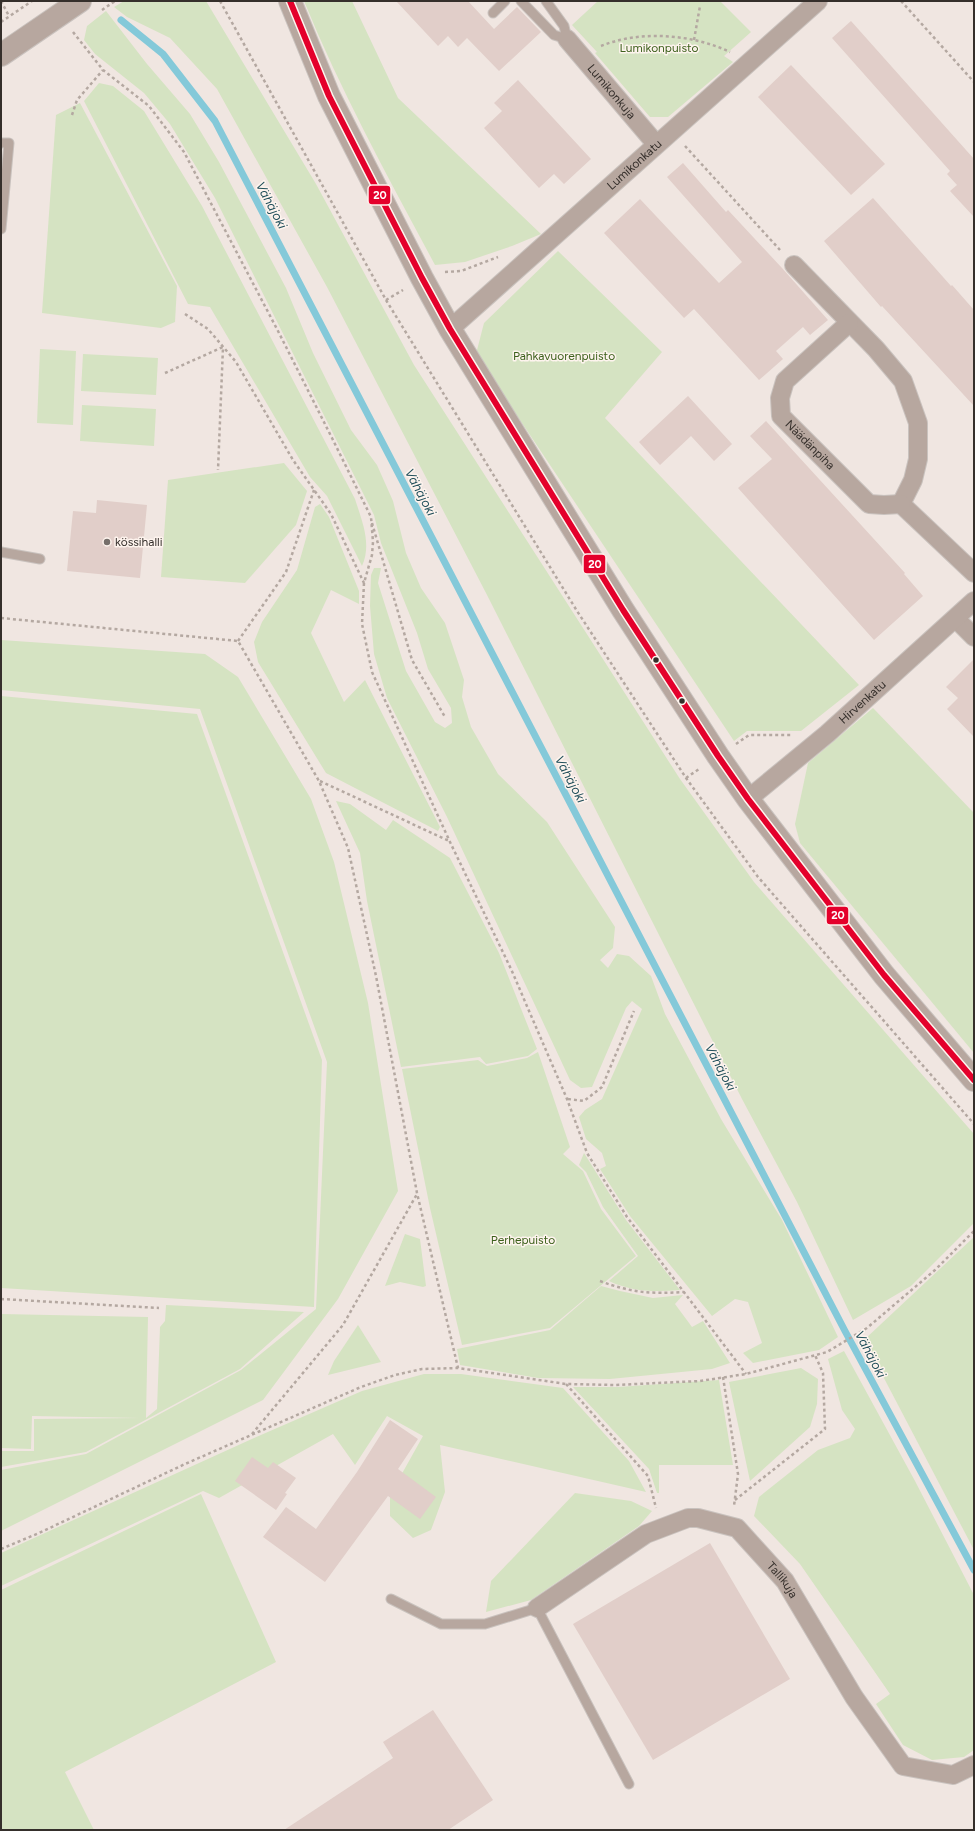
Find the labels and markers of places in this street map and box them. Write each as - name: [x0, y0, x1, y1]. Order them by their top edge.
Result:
- place label: kössihalli: [115, 535, 163, 549]
- marker: kössihalli: [102, 537, 112, 547]
- unlabelled marker: [651, 655, 661, 665]
- unlabelled marker: [677, 696, 687, 706]

